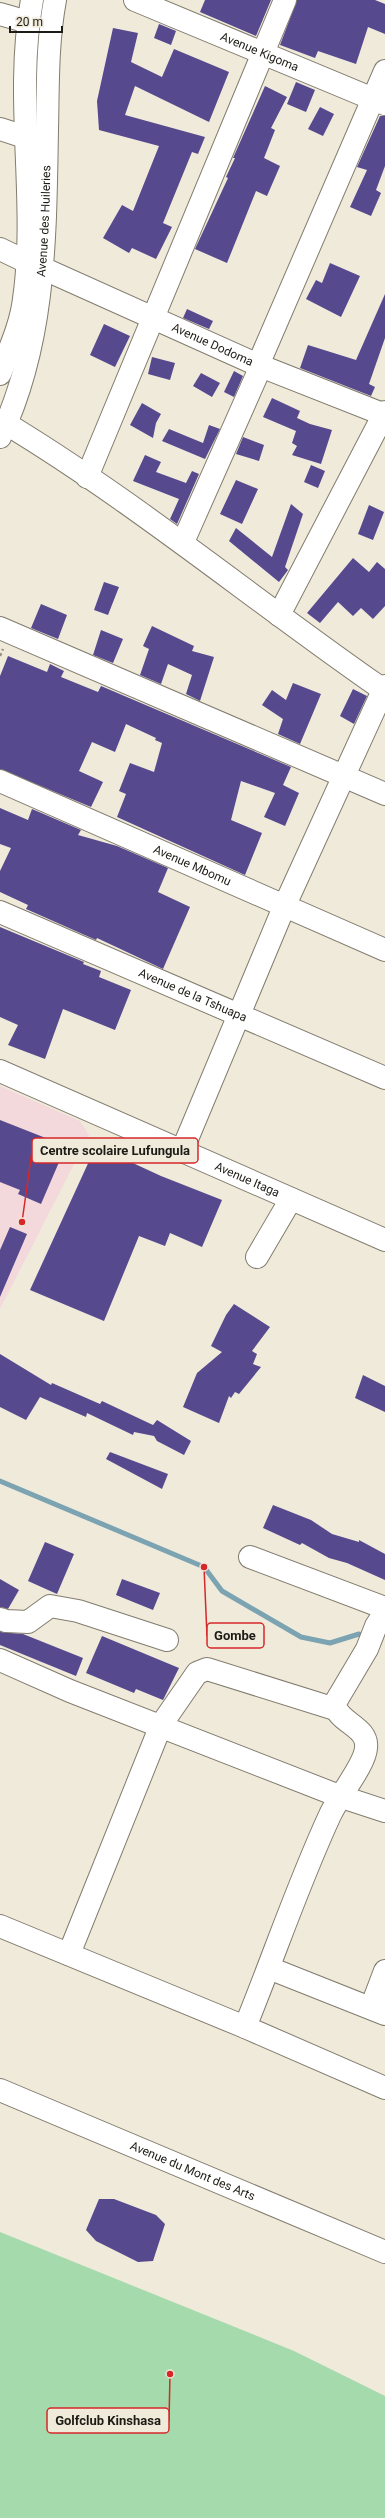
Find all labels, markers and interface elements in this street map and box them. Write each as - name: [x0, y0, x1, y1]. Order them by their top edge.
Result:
- scale bar: [10, 8, 62, 34]
- text: 20 m: [16, 15, 43, 29]
- street label: Avenue Kigoma: [218, 29, 301, 74]
- street label: Avenue des Huileries: [34, 165, 53, 277]
- street label: Avenue Dodoma: [170, 320, 255, 369]
- street label: Avenue Mbomu: [151, 842, 233, 889]
- street label: Avenue de la Tshuapa: [137, 966, 249, 1025]
- callout: Centre scolaire Lufungula: [32, 1138, 198, 1163]
- text: Centre scolaire Lufungula: [40, 1143, 190, 1158]
- street label: Avenue Itaga: [213, 1159, 282, 1200]
- callout: Gombe: [207, 1623, 264, 1648]
- text: Gombe: [214, 1628, 256, 1643]
- street label: Avenue du Mont des Arts: [128, 2139, 257, 2204]
- callout: Golfclub Kinshasa: [47, 2408, 169, 2433]
- text: Golfclub Kinshasa: [55, 2413, 161, 2428]

